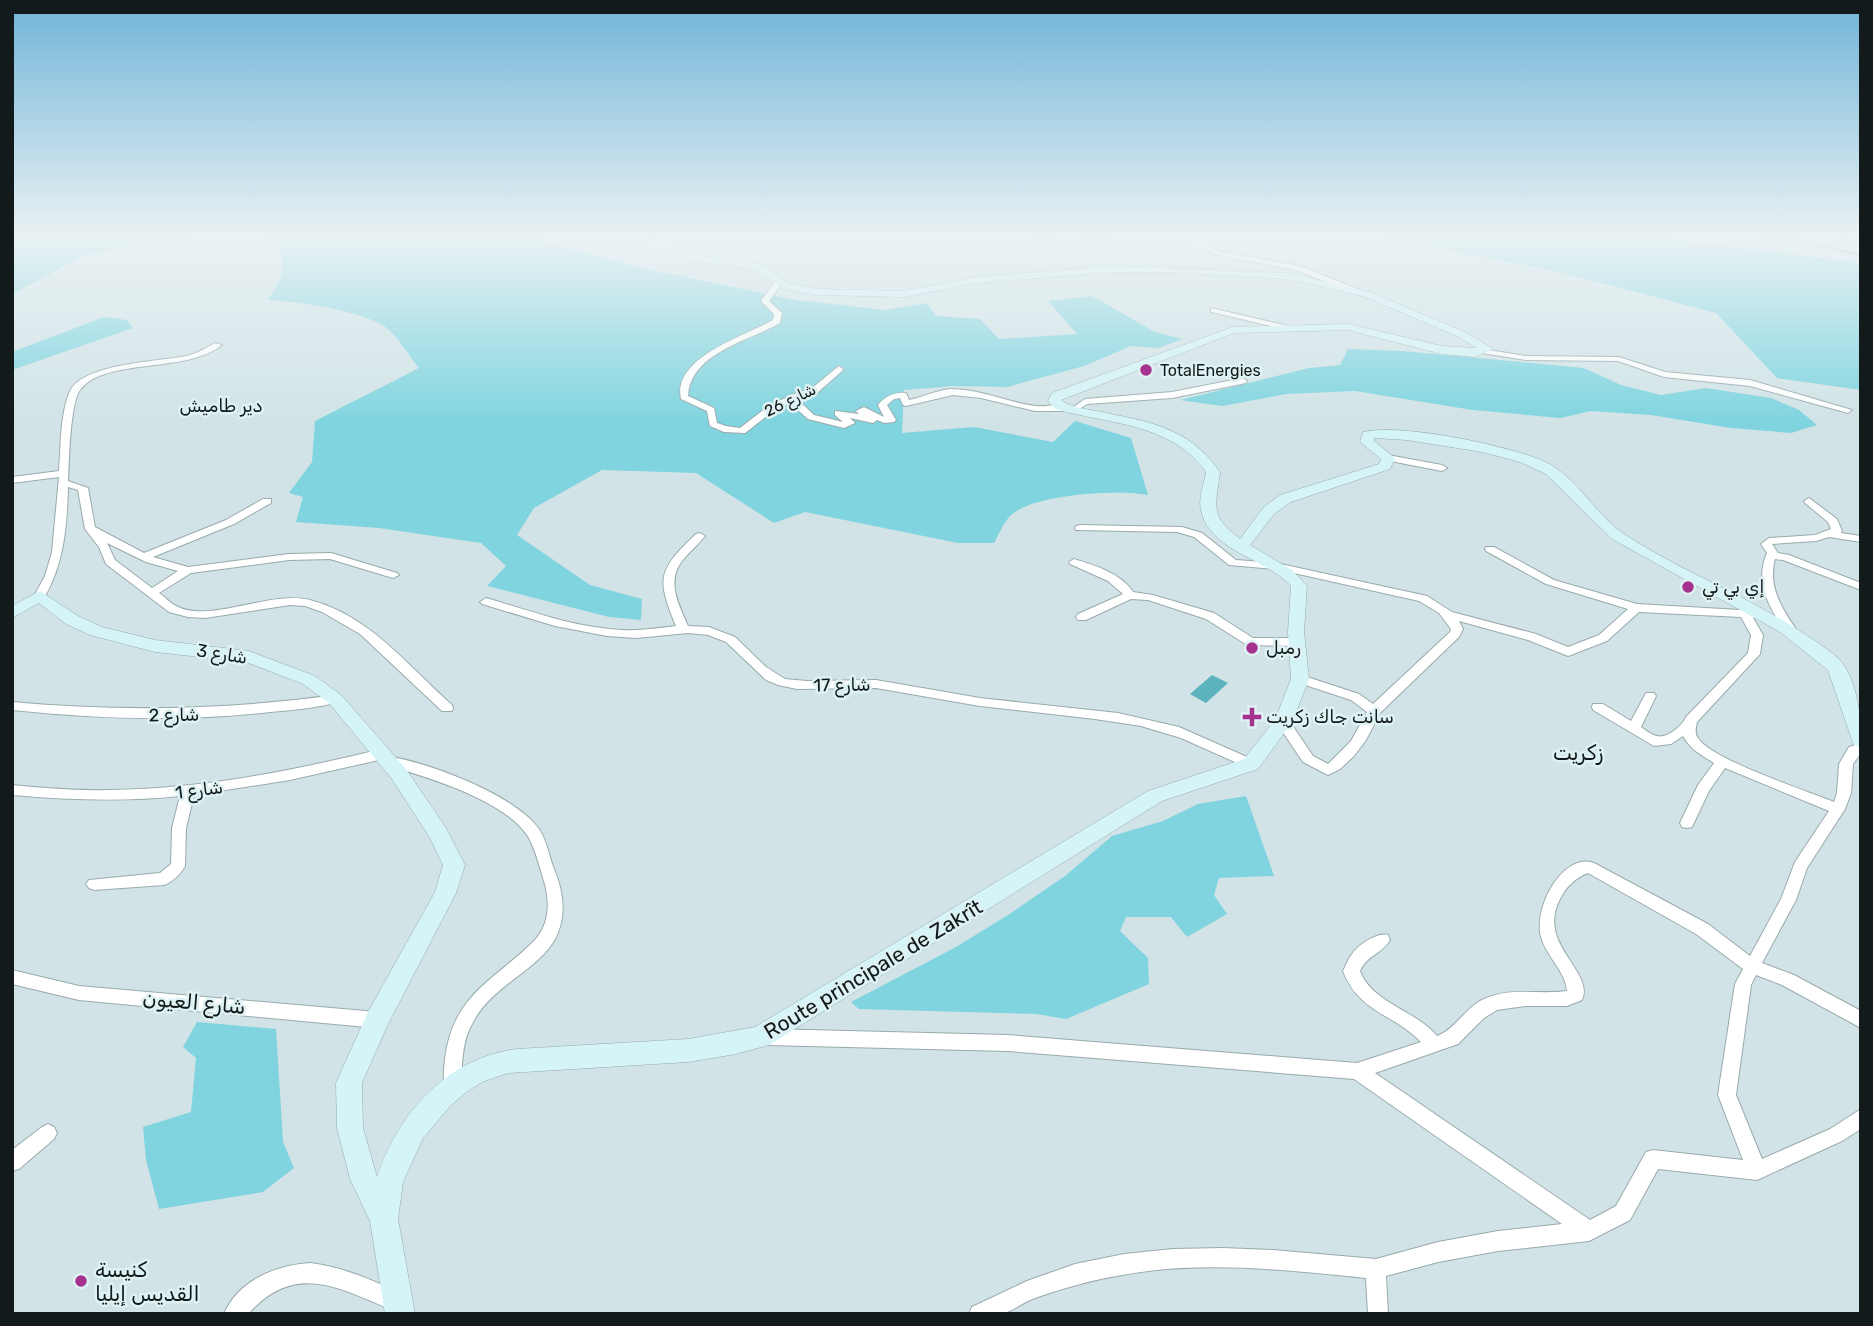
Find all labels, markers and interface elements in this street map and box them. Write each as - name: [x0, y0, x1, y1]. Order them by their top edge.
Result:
- place label: TotalEnergies: [1160, 361, 1261, 380]
- marker: TotalEnergies: [1138, 362, 1154, 378]
- street label: شارع 26: [761, 379, 820, 422]
- district label: دير طاميش: [179, 395, 263, 417]
- place label: إي بي تي: [1702, 576, 1764, 600]
- marker: إي بي تي: [1680, 579, 1696, 595]
- place label: رمبل: [1266, 637, 1301, 659]
- street label: شارع 3: [195, 639, 249, 670]
- marker: رمبل: [1244, 640, 1260, 656]
- street label: شارع 17: [813, 674, 871, 697]
- street label: شارع 2: [148, 704, 200, 727]
- place label: سانت جاك زكريت: [1266, 706, 1394, 728]
- marker: سانت جاك زكريت: [1244, 709, 1260, 725]
- district label: زكريت: [1553, 740, 1603, 765]
- street label: شارع 1: [174, 776, 224, 805]
- street label: Route principale de Zakrît: [759, 894, 987, 1044]
- street label: شارع العيون: [141, 985, 247, 1021]
- place label: كنيسة القديس إيليا: [95, 1257, 200, 1307]
- marker: كنيسة القديس إيليا: [73, 1273, 89, 1289]

